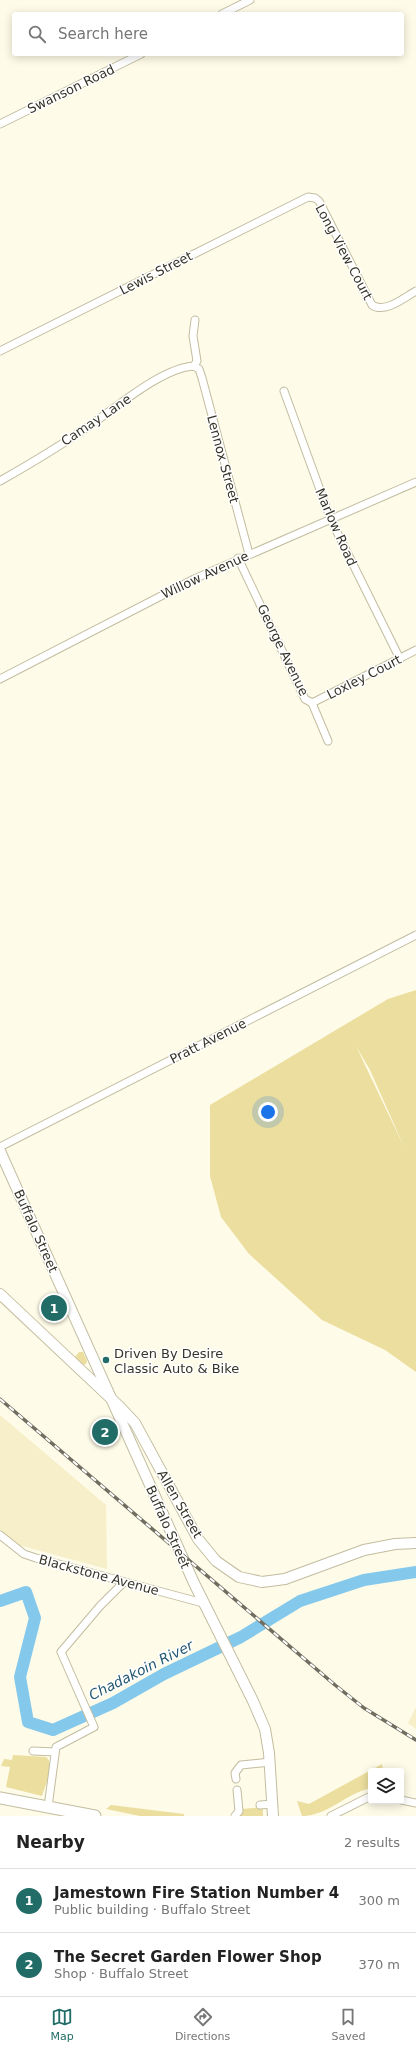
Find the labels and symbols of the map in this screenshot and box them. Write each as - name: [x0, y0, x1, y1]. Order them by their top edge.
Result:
- street label: Swanson Road: [25, 61, 117, 117]
- street label: Long View Court: [312, 202, 376, 302]
- street label: Lewis Street: [117, 248, 195, 298]
- street label: Camay Lane: [58, 391, 134, 449]
- street label: Lennox Street: [204, 413, 242, 505]
- street label: Marlow Road: [312, 486, 360, 568]
- street label: Willow Avenue: [159, 548, 251, 602]
- street label: George Avenue: [254, 602, 312, 698]
- street label: Loxley Court: [324, 652, 404, 702]
- street label: Pratt Avenue: [167, 1015, 249, 1067]
- your location: [258, 1102, 278, 1122]
- street label: Buffalo Street: [11, 1187, 61, 1275]
- pin: 1: [41, 1293, 67, 1323]
- place label: Driven By Desire Classic Auto & Bike: [114, 1346, 239, 1376]
- marker: Driven By Desire Classic Auto & Bike: [101, 1355, 111, 1365]
- pin: 2: [92, 1417, 118, 1447]
- street label: Allen Street: [155, 1467, 205, 1541]
- street label: Buffalo Street: [143, 1483, 193, 1571]
- street label: Blackstone Avenue: [37, 1552, 161, 1598]
- water label: Chadakoin River: [86, 1636, 197, 1703]

